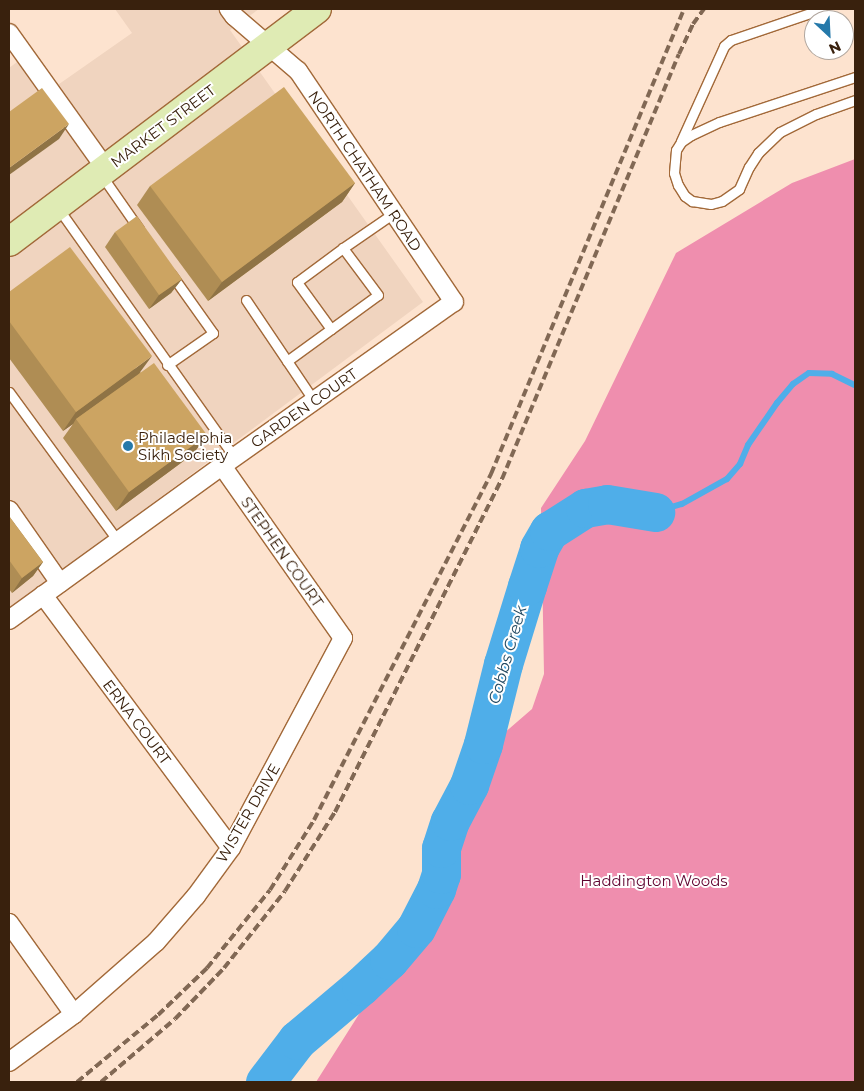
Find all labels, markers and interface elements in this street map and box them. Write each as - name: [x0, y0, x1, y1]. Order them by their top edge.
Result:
- north arrow: [804, 10, 854, 60]
- text: N: [826, 37, 844, 58]
- street label: MARKET STREET: [107, 81, 219, 171]
- street label: NORTH CHATHAM ROAD: [305, 87, 425, 255]
- street label: GARDEN COURT: [247, 365, 361, 451]
- place label: Philadelphia Sikh Society: [138, 428, 232, 463]
- marker: Philadelphia Sikh Society: [122, 440, 134, 452]
- street label: STEPHEN COURT: [237, 493, 327, 611]
- water label: Cobbs Creek: [485, 604, 531, 706]
- street label: ERNA COURT: [99, 676, 175, 768]
- street label: WISTER DRIVE: [212, 760, 284, 866]
- park label: Haddington Woods: [580, 872, 728, 890]

